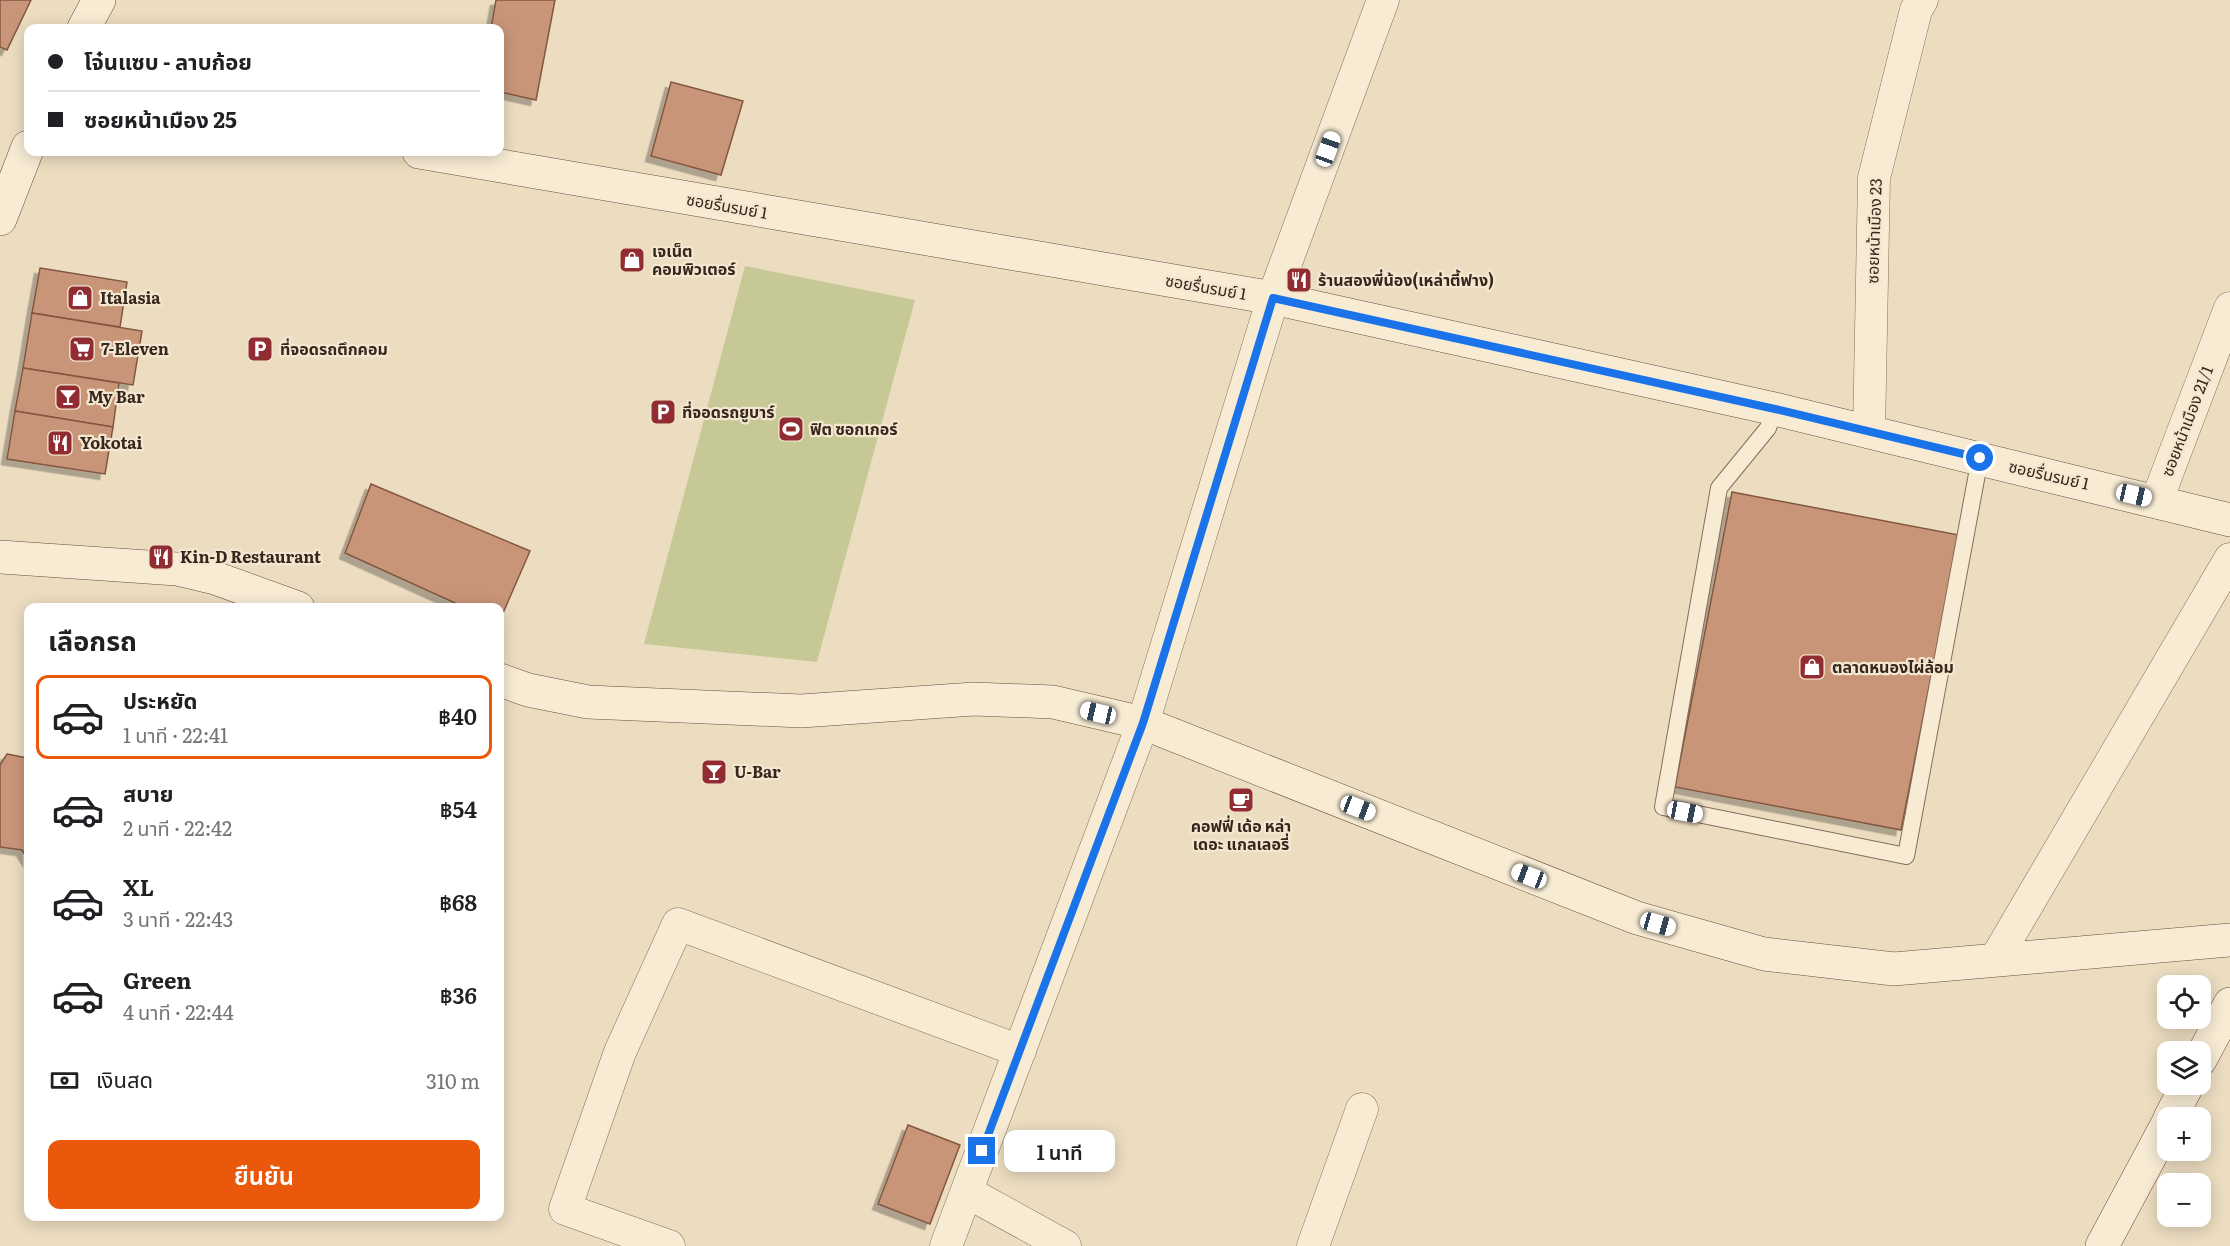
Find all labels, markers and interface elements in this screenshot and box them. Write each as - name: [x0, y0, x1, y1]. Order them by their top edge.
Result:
- text: โจ๋นแซบ - ลาบก้อย: [84, 44, 252, 77]
- text: ซอยหน้าเมือง 25: [84, 102, 237, 135]
- car: [1313, 129, 1343, 169]
- street label: ซอยหน้าเมือง 23: [1859, 178, 1887, 284]
- street label: ซอยรื่นรมย์ 1: [685, 186, 770, 224]
- place label: เจเน็ต คอมพิวเตอร์: [652, 238, 736, 280]
- shop icon: เจเน็ต คอมพิวเตอร์: [617, 245, 647, 275]
- restaurant icon: ร้านสองพี่น้อง(เหล่าตี้ฟาง): [1284, 265, 1314, 295]
- street label: ซอยรื่นรมย์ 1: [1164, 267, 1249, 305]
- place label: ร้านสองพี่น้อง(เหล่าตี้ฟาง): [1318, 267, 1494, 291]
- shop icon: Italasia: [65, 283, 95, 313]
- place label: Italasia: [100, 285, 161, 309]
- supermarket icon: 7-Eleven: [67, 334, 97, 364]
- parking icon: ที่จอดรถตึกคอม: [245, 334, 275, 364]
- place label: 7-Eleven: [101, 336, 169, 360]
- place label: ที่จอดรถตึกคอม: [280, 336, 388, 360]
- street label: ซอยหน้าเมือง 21/1: [2154, 361, 2218, 479]
- bar icon: My Bar: [53, 382, 83, 412]
- place label: My Bar: [88, 384, 145, 408]
- parking icon: ที่จอดรถยูบาร์: [648, 397, 678, 427]
- place label: ที่จอดรถยูบาร์: [682, 399, 775, 423]
- sports icon: ฟิต ซอกเกอร์: [776, 414, 806, 444]
- place label: ฟิต ซอกเกอร์: [810, 416, 898, 440]
- restaurant icon: Yokotai: [45, 428, 75, 458]
- place label: Yokotai: [80, 430, 143, 454]
- route start: [1966, 444, 1993, 471]
- street label: ซอยรื่นรมย์ 1: [2007, 453, 2092, 495]
- car: [2114, 482, 2154, 508]
- restaurant icon: Kin-D Restaurant: [146, 542, 176, 572]
- place label: Kin-D Restaurant: [180, 544, 321, 568]
- text: เลือกรถ: [48, 619, 137, 659]
- shop icon: ตลาดหนองไผ่ล้อม: [1797, 652, 1827, 682]
- place label: ตลาดหนองไผ่ล้อม: [1832, 654, 1954, 678]
- text: ประหยัด: [123, 683, 198, 716]
- icon: car: [51, 690, 105, 744]
- text: ฿40: [438, 699, 477, 732]
- car: [1078, 700, 1118, 726]
- text: 1 นาที · 22:41: [123, 719, 228, 749]
- bar icon: U-Bar: [699, 757, 729, 787]
- place label: U-Bar: [734, 759, 781, 783]
- text: สบาย: [123, 776, 173, 809]
- icon: car: [51, 783, 105, 837]
- cafe icon: คอฟฟี่ เด้อ หล่า เดอะ แกลเลอรี่: [1226, 785, 1256, 815]
- text: ฿54: [440, 792, 477, 825]
- car: [1338, 793, 1378, 823]
- car: [1666, 800, 1704, 824]
- text: 2 นาที · 22:42: [123, 812, 232, 842]
- place label: คอฟฟี่ เด้อ หล่า เดอะ แกลเลอรี่: [1191, 813, 1291, 855]
- car: [1509, 861, 1549, 891]
- text: XL: [123, 870, 154, 903]
- icon: car: [51, 876, 105, 930]
- text: ฿68: [439, 885, 477, 918]
- text: 3 นาที · 22:43: [123, 903, 233, 933]
- car: [1638, 910, 1678, 938]
- text: Green: [123, 963, 192, 996]
- icon: car: [51, 969, 105, 1023]
- map controls: [2157, 975, 2211, 1227]
- button: locate: [2157, 975, 2211, 1029]
- text: ฿36: [440, 978, 477, 1011]
- text: 4 นาที · 22:44: [123, 996, 234, 1026]
- button: layers: [2157, 1041, 2211, 1095]
- text: เงินสด: [96, 1062, 153, 1095]
- icon: cash: [48, 1064, 81, 1097]
- text: 310 m: [426, 1065, 480, 1095]
- button: +: [2157, 1107, 2211, 1161]
- callout: 1 นาที: [1003, 1130, 1114, 1172]
- text: 1 นาที: [1037, 1136, 1083, 1166]
- route end: [968, 1137, 995, 1164]
- button: ยืนยัน: [48, 1140, 480, 1209]
- button: −: [2157, 1173, 2211, 1227]

